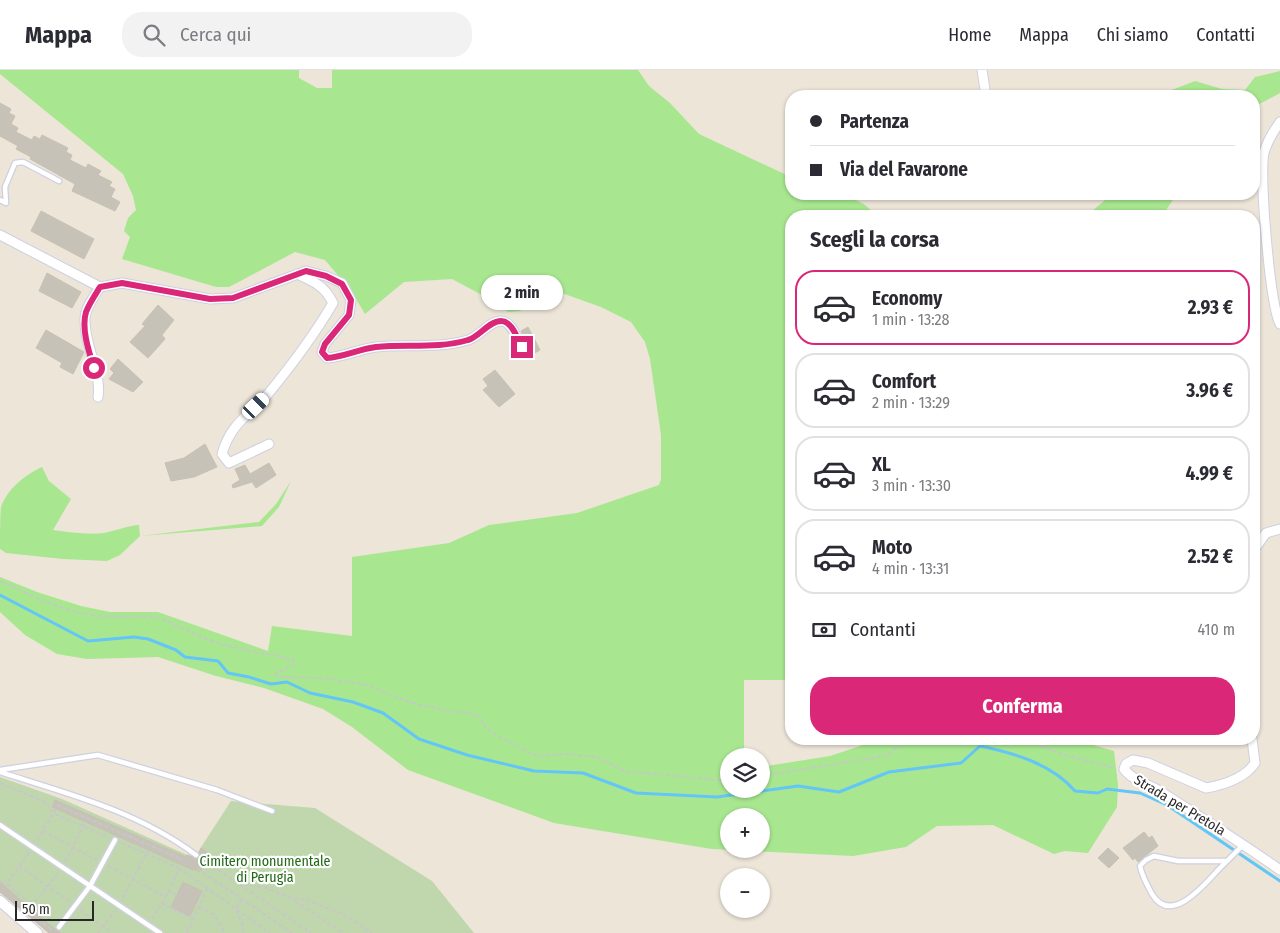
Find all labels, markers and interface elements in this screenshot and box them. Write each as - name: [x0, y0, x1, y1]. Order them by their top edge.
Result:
- search box: [122, 12, 472, 57]
- text: Mappa: [25, 21, 92, 49]
- icon: search: [140, 21, 168, 49]
- text: Cerca qui: [180, 23, 251, 46]
- text: Home: [948, 24, 991, 46]
- text: Mappa: [1019, 24, 1069, 46]
- text: Chi siamo: [1097, 24, 1168, 46]
- text: Contatti: [1196, 24, 1255, 46]
- text: Partenza: [840, 110, 909, 133]
- text: Via del Favarone: [840, 158, 968, 181]
- text: Scegli la corsa: [810, 226, 940, 253]
- callout: 2 min: [481, 274, 563, 310]
- text: 2 min: [504, 283, 540, 302]
- icon: car: [812, 285, 857, 330]
- text: Economy: [872, 287, 942, 310]
- text: 2.93 €: [1188, 296, 1233, 319]
- text: 1 min · 13:28: [872, 310, 950, 329]
- route end: [511, 336, 533, 358]
- route start: [83, 357, 105, 379]
- icon: car: [812, 368, 857, 413]
- text: Comfort: [872, 370, 936, 393]
- text: 3.96 €: [1186, 379, 1233, 402]
- car: [239, 390, 272, 422]
- text: 2 min · 13:29: [872, 393, 950, 412]
- icon: car: [812, 451, 857, 496]
- text: XL: [872, 453, 891, 476]
- text: 4.99 €: [1186, 462, 1233, 485]
- text: 3 min · 13:30: [872, 476, 951, 495]
- icon: car: [812, 534, 857, 579]
- text: Moto: [872, 536, 912, 559]
- text: 2.52 €: [1188, 545, 1233, 568]
- text: 4 min · 13:31: [872, 559, 949, 578]
- icon: cash: [810, 616, 838, 644]
- text: Contanti: [850, 618, 916, 641]
- text: 410 m: [1197, 620, 1235, 639]
- button: Conferma: [810, 677, 1235, 735]
- map controls: [720, 748, 770, 918]
- button: layers: [720, 748, 770, 798]
- street label: Strada per Pretola: [1131, 771, 1229, 839]
- button: +: [720, 808, 770, 858]
- park label: Cimitero monumentale di Perugia: [200, 853, 331, 886]
- button: −: [720, 868, 770, 918]
- scale bar: [15, 898, 94, 921]
- text: 50 m: [22, 901, 50, 918]

